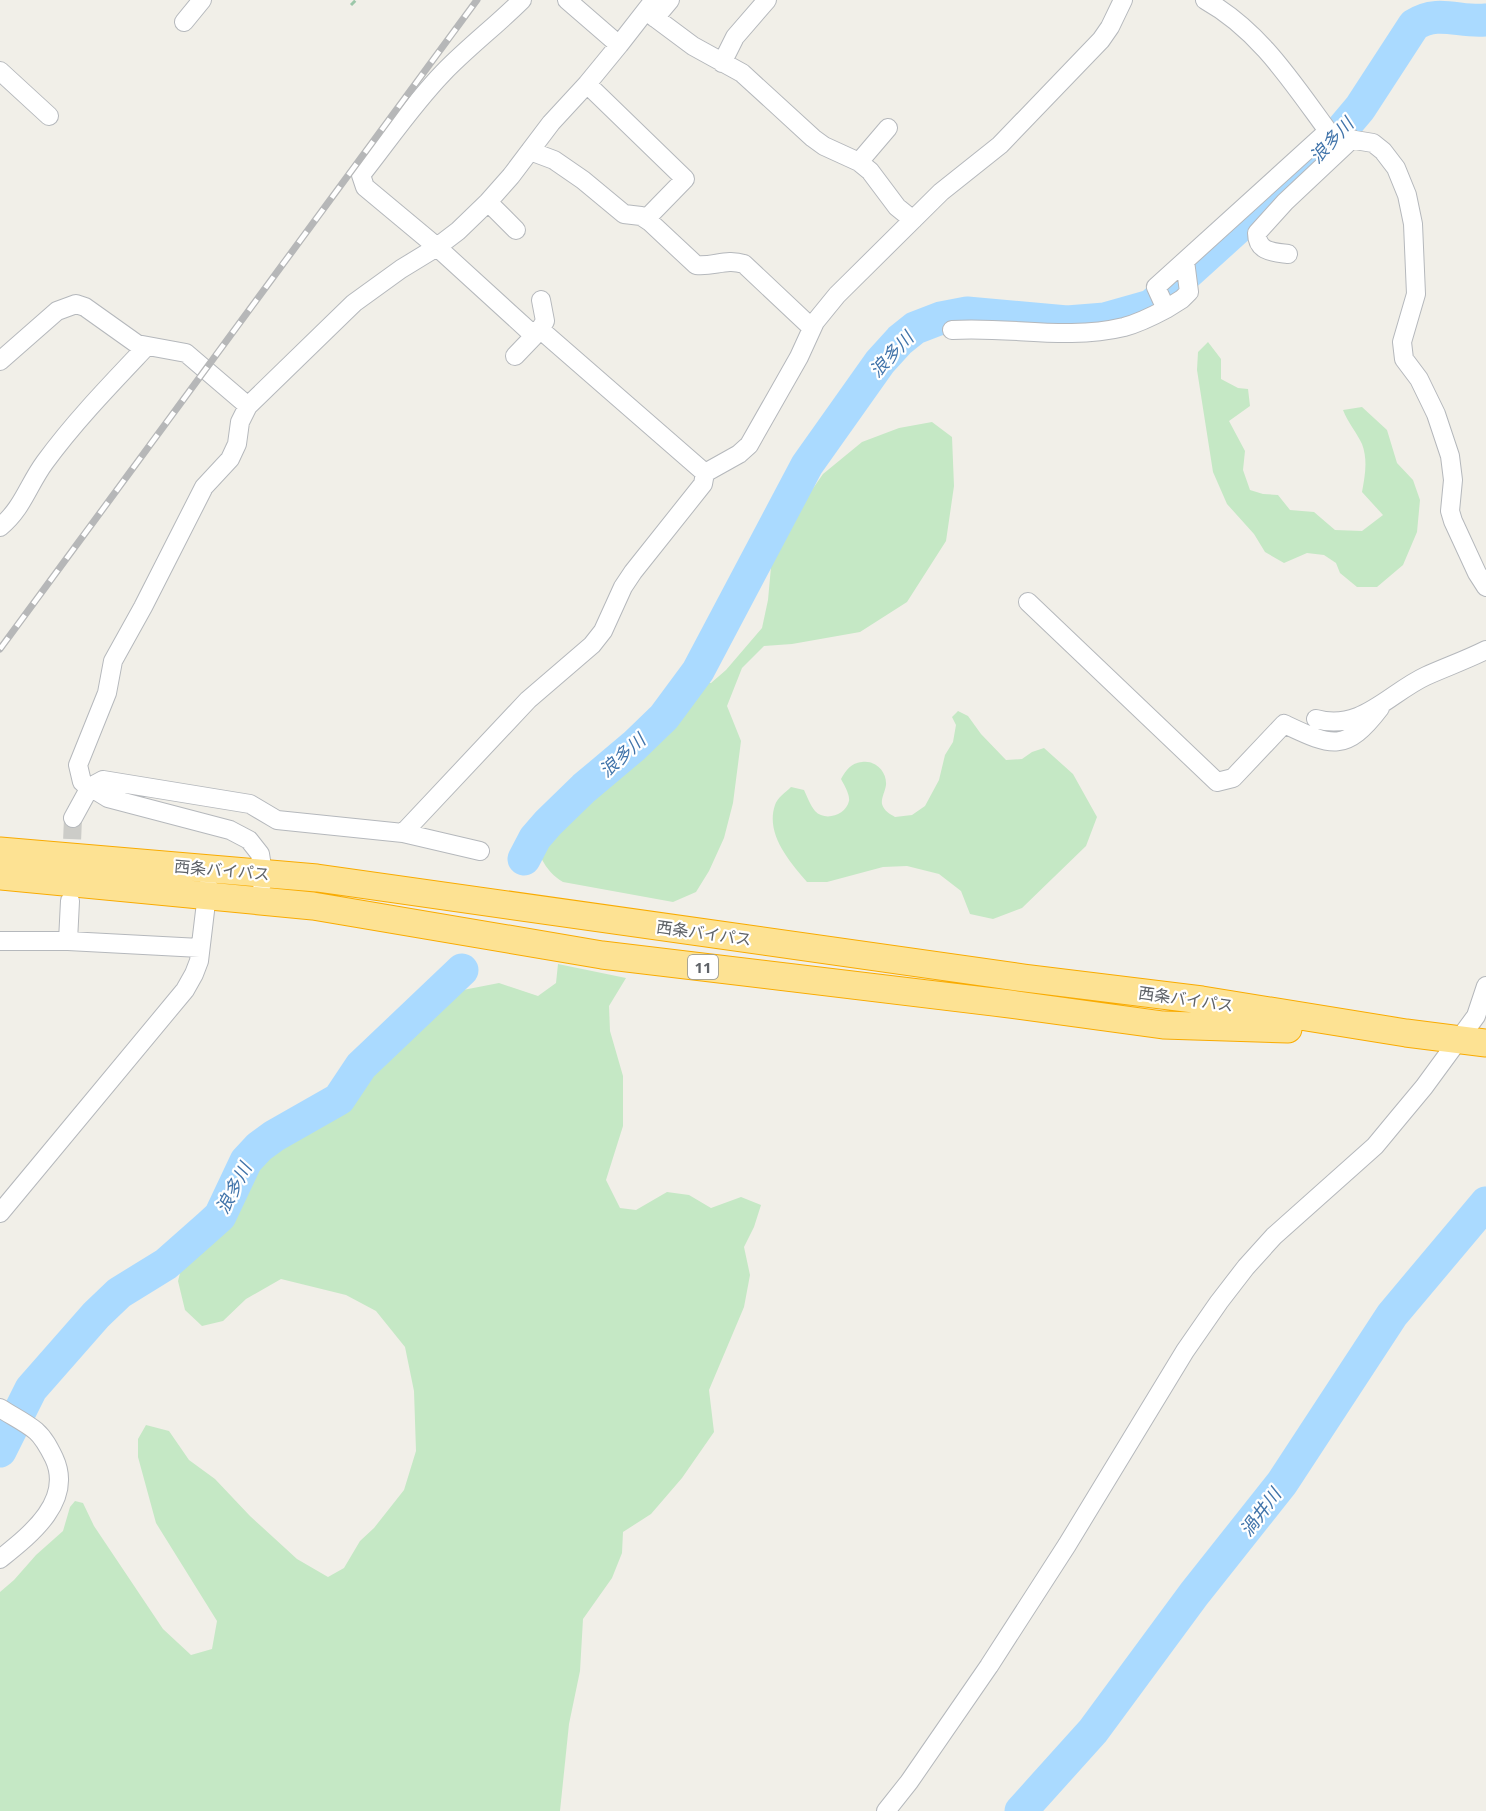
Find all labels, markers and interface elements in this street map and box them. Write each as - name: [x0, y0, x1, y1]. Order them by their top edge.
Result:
- water label: 浪多川: [1304, 111, 1360, 168]
- water label: 浪多川: [864, 325, 920, 382]
- water label: 浪多川: [594, 727, 652, 782]
- street label: 西条バイパス: [173, 855, 271, 885]
- street label: 西条バイパス: [655, 915, 753, 951]
- road number: 11: [688, 955, 718, 979]
- street label: 西条バイパス: [1137, 981, 1235, 1017]
- water label: 浪多川: [210, 1157, 257, 1217]
- water label: 渦井川: [1234, 1482, 1287, 1541]

